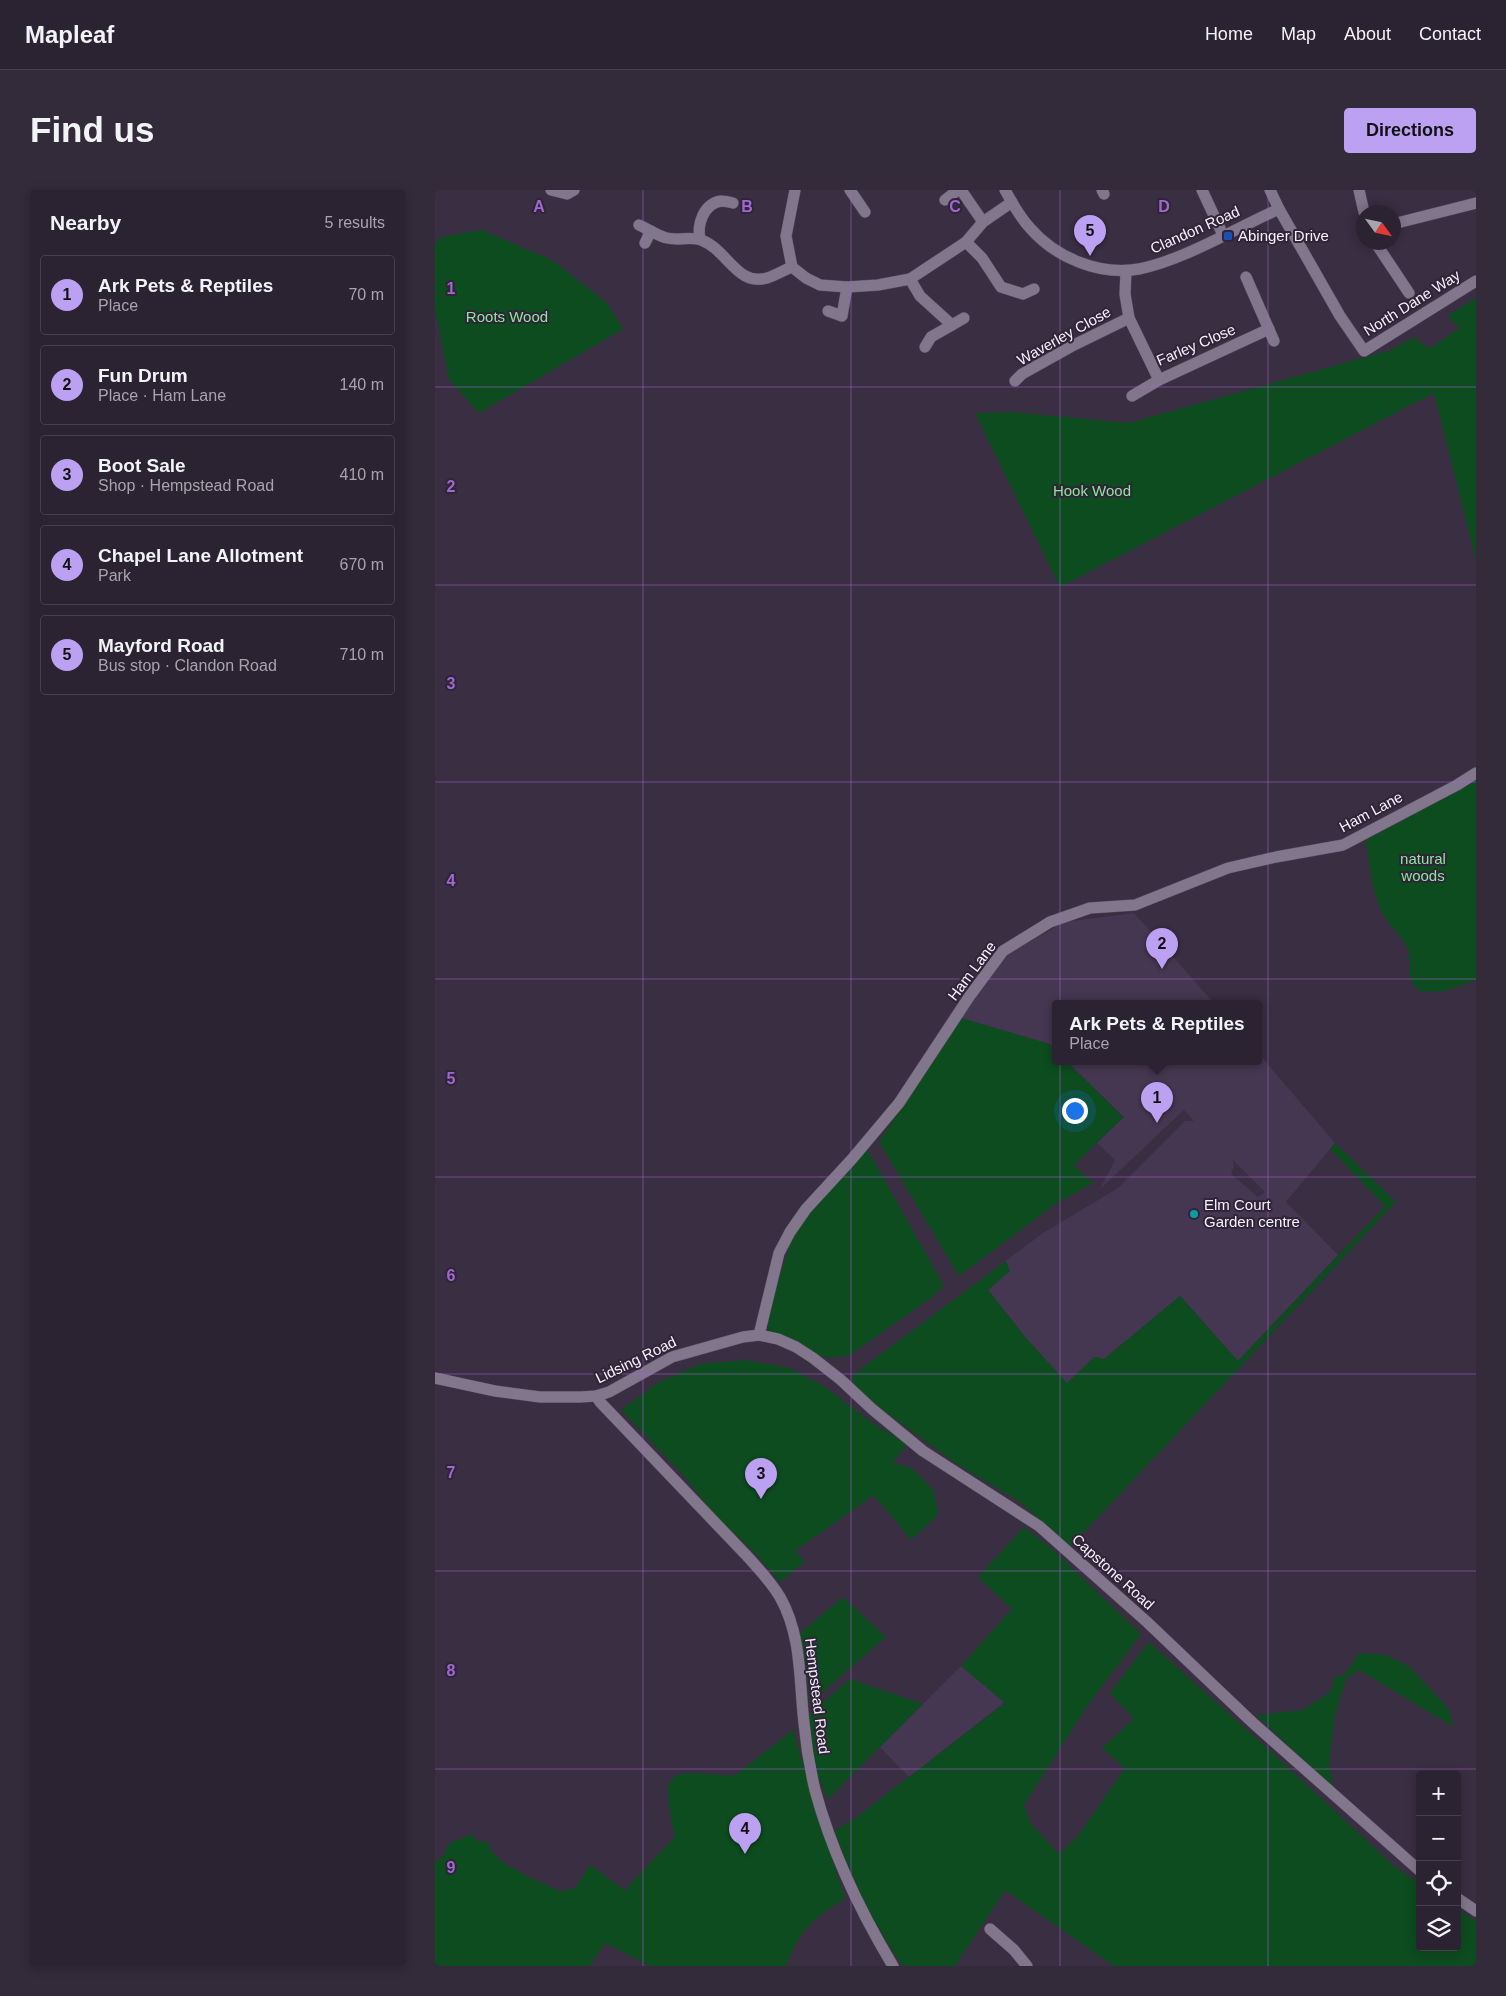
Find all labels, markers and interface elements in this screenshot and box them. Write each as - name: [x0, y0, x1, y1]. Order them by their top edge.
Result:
- text: Mapleaf: [25, 21, 114, 48]
- text: Home: [1205, 24, 1253, 44]
- text: Map: [1281, 24, 1316, 44]
- text: About: [1344, 24, 1391, 44]
- text: Contact: [1419, 24, 1481, 44]
- button: Directions: [1344, 108, 1476, 153]
- text: Find us: [30, 110, 154, 149]
- text: A: [533, 198, 545, 215]
- text: B: [741, 198, 753, 215]
- text: C: [949, 198, 961, 215]
- text: D: [1158, 198, 1170, 215]
- street label: Clandon Road: [1148, 202, 1242, 257]
- north arrow: [1356, 205, 1401, 250]
- text: Nearby: [50, 211, 121, 234]
- text: 5 results: [325, 214, 385, 231]
- pin: 5: [1074, 215, 1106, 256]
- place label: Abinger Drive: [1238, 227, 1329, 244]
- marker: Abinger Drive: [1222, 230, 1234, 242]
- street label: North Dane Way: [1360, 266, 1463, 339]
- text: Ark Pets & Reptiles: [98, 275, 273, 296]
- text: 1: [447, 280, 456, 297]
- text: 1: [63, 286, 71, 303]
- text: 70 m: [348, 286, 384, 303]
- text: Place: [98, 297, 138, 314]
- street label: Waverley Close: [1014, 303, 1114, 368]
- park label: Roots Wood: [466, 308, 548, 325]
- street label: Farley Close: [1154, 320, 1238, 369]
- text: Fun Drum: [98, 365, 188, 386]
- text: 2: [63, 376, 71, 393]
- text: 140 m: [340, 376, 384, 393]
- text: Place · Ham Lane: [98, 387, 226, 404]
- text: Boot Sale: [98, 455, 186, 476]
- text: 3: [63, 466, 71, 483]
- text: 410 m: [340, 466, 384, 483]
- text: Shop · Hempstead Road: [98, 477, 274, 494]
- text: 2: [447, 478, 456, 495]
- park label: Hook Wood: [1053, 482, 1131, 499]
- text: Chapel Lane Allotment: [98, 545, 303, 566]
- text: 4: [63, 556, 71, 573]
- text: 670 m: [340, 556, 384, 573]
- text: Park: [98, 567, 131, 584]
- text: Mayford Road: [98, 635, 225, 656]
- text: 5: [63, 646, 71, 663]
- text: 710 m: [340, 646, 384, 663]
- text: Bus stop · Clandon Road: [98, 657, 277, 674]
- text: 3: [447, 675, 456, 692]
- street label: Ham Lane: [1336, 788, 1405, 835]
- park label: natural woods: [1400, 850, 1446, 884]
- text: 4: [447, 872, 456, 889]
- pin: 2: [1146, 928, 1178, 969]
- street label: Ham Lane: [944, 938, 999, 1003]
- popup: [1052, 1000, 1262, 1065]
- text: Ark Pets & Reptiles: [1069, 1013, 1245, 1034]
- text: Place: [1069, 1035, 1109, 1052]
- text: 5: [447, 1070, 456, 1087]
- pin: 1: [1141, 1082, 1173, 1123]
- your location: [1062, 1098, 1088, 1124]
- place label: Elm Court Garden centre: [1204, 1196, 1300, 1230]
- marker: Elm Court Garden centre: [1188, 1208, 1200, 1220]
- text: 6: [447, 1267, 456, 1284]
- street label: Lidsing Road: [593, 1333, 679, 1386]
- pin: 3: [745, 1458, 777, 1499]
- text: 7: [447, 1464, 456, 1481]
- street label: Capstone Road: [1069, 1530, 1158, 1613]
- street label: Hempstead Road: [802, 1637, 833, 1755]
- text: 8: [447, 1662, 456, 1679]
- map controls: [1416, 1771, 1461, 1951]
- button: +: [1416, 1771, 1461, 1816]
- pin: 4: [729, 1813, 761, 1854]
- button: −: [1416, 1816, 1461, 1861]
- text: 9: [447, 1859, 456, 1876]
- button: locate: [1416, 1861, 1461, 1906]
- button: layers: [1416, 1906, 1461, 1951]

